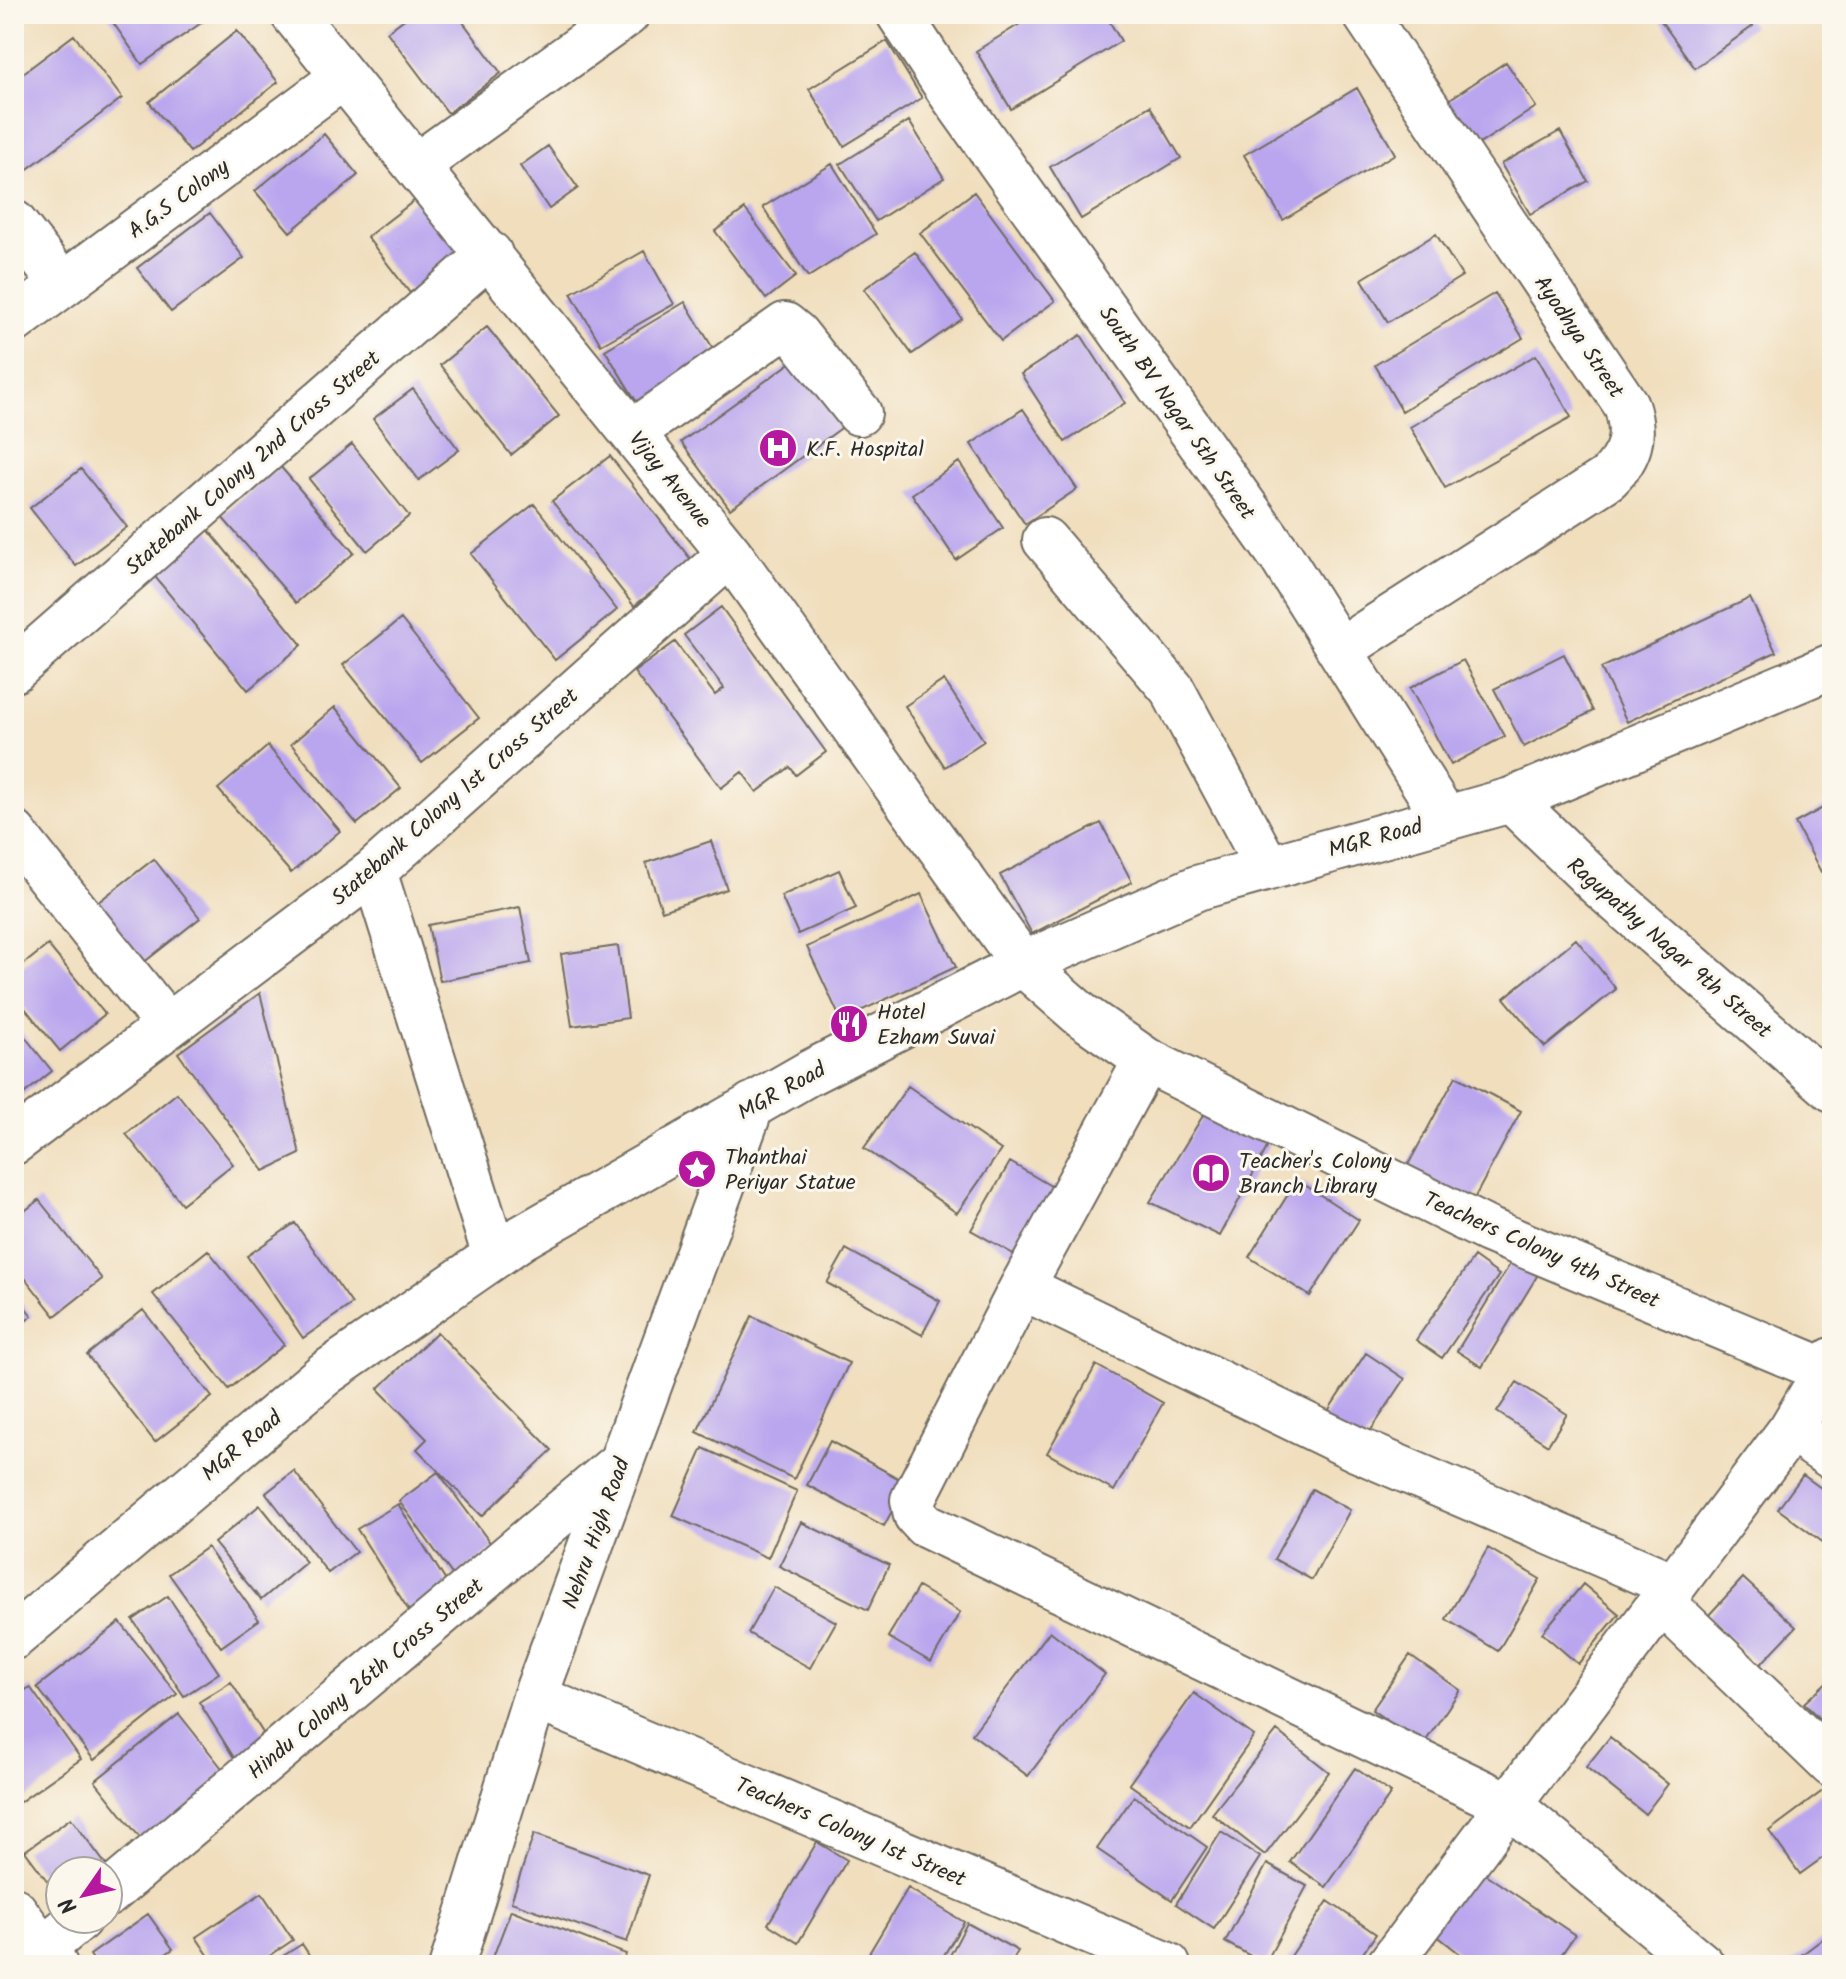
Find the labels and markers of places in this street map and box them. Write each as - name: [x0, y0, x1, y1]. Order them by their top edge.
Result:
- hospital icon: K.F. Hospital: [757, 427, 799, 469]
- place label: K.F. Hospital: [806, 433, 924, 468]
- place label: Hotel Ezham Suvai: [877, 996, 996, 1056]
- restaurant icon: Hotel Ezham Suvai: [828, 1003, 870, 1045]
- place label: Thanthai Periyar Statue: [725, 1141, 856, 1201]
- place label: Teacher's Colony Branch Library: [1239, 1145, 1392, 1205]
- place icon: Thanthai Periyar Statue: [676, 1148, 718, 1190]
- library icon: Teacher's Colony Branch Library: [1190, 1152, 1232, 1194]

